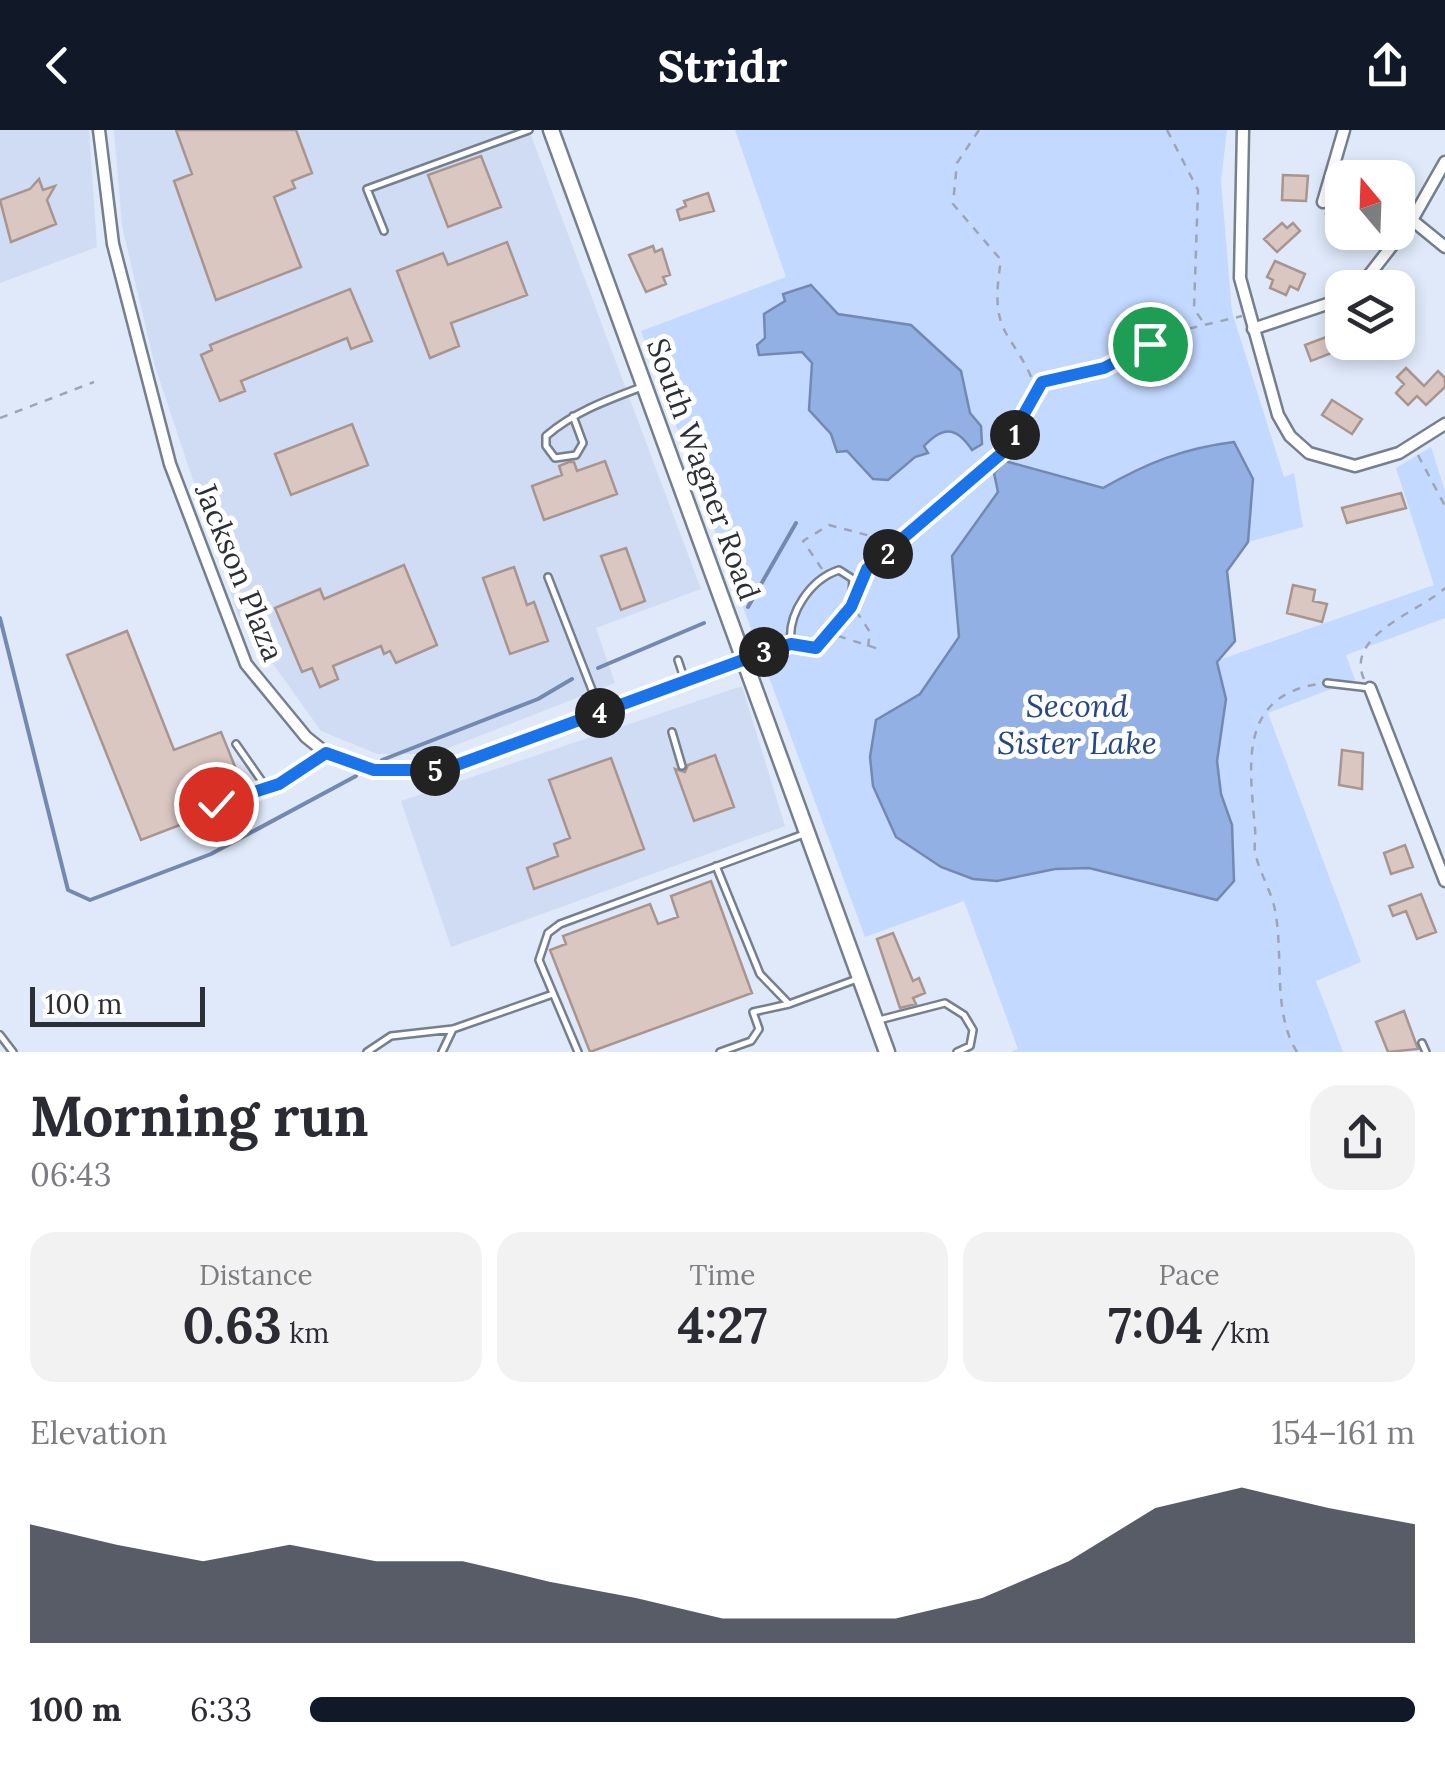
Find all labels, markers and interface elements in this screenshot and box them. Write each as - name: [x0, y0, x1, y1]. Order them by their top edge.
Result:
- text: Stridr: [658, 37, 787, 94]
- icon: back: [30, 38, 85, 93]
- icon: share: [1360, 38, 1415, 93]
- north arrow: [1325, 160, 1415, 250]
- map controls: [1325, 160, 1415, 360]
- button: layers: [1325, 270, 1415, 360]
- pin: [1108, 302, 1193, 387]
- icon: arrive: [1123, 317, 1178, 372]
- street label: South Wagner Road: [638, 333, 769, 605]
- pin: 1: [990, 410, 1040, 460]
- text: 1: [1009, 417, 1021, 453]
- street label: Jackson Plaza: [187, 477, 293, 666]
- pin: 2: [863, 529, 913, 579]
- text: 2: [881, 536, 895, 572]
- pin: 3: [739, 627, 789, 677]
- text: 3: [756, 634, 772, 670]
- water label: Second Sister Lake: [997, 685, 1157, 763]
- pin: 4: [575, 688, 625, 738]
- text: 4: [592, 695, 608, 731]
- pin: 5: [410, 746, 460, 796]
- text: 5: [427, 753, 443, 789]
- pin: [174, 762, 259, 847]
- icon: check: [189, 777, 244, 832]
- scale bar: [30, 982, 205, 1026]
- text: 100 m: [45, 986, 122, 1022]
- text: Morning run: [30, 1081, 368, 1151]
- button: share: [1310, 1085, 1415, 1190]
- text: 06:43: [30, 1154, 112, 1195]
- text: Distance: [199, 1257, 313, 1293]
- text: Time: [689, 1257, 755, 1293]
- text: Pace: [1159, 1257, 1220, 1293]
- text: 0.63: [182, 1293, 282, 1357]
- text: 4:27: [678, 1293, 767, 1357]
- text: 7:04: [1108, 1293, 1203, 1357]
- text: km: [282, 1315, 329, 1351]
- text: /km: [1203, 1315, 1270, 1351]
- text: Elevation: [30, 1412, 167, 1453]
- text: 154–161 m: [1272, 1412, 1415, 1453]
- text: 100 m: [30, 1689, 122, 1730]
- text: 6:33: [190, 1689, 252, 1730]

